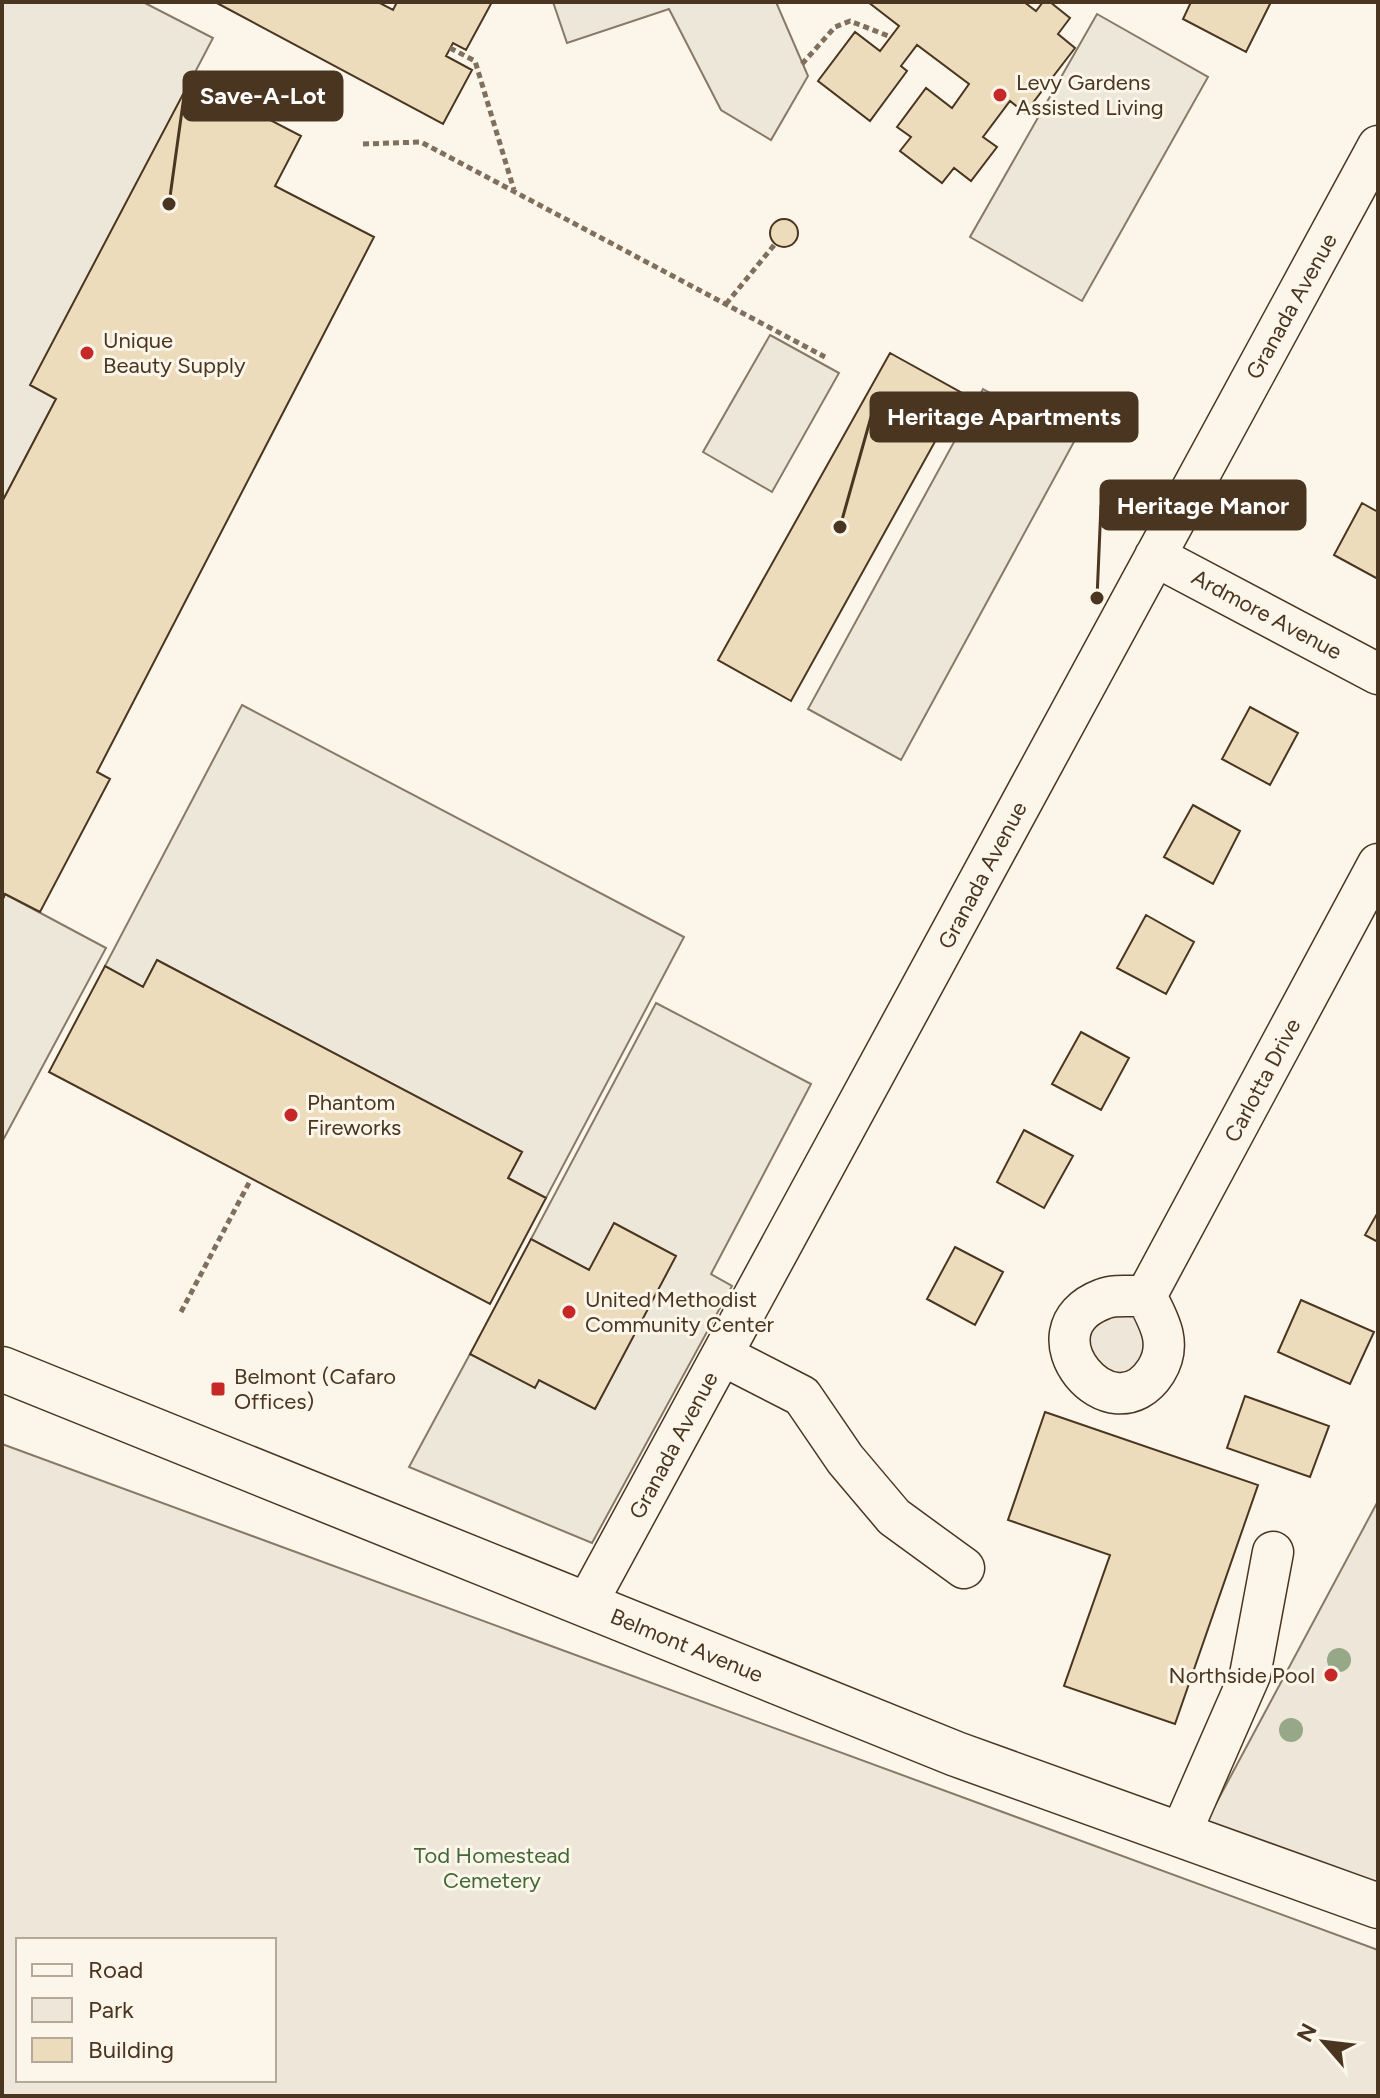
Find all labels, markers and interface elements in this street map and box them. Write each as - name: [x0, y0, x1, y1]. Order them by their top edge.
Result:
- place label: Levy Gardens Assisted Living: [1016, 69, 1164, 121]
- callout: Save-A-Lot: [184, 72, 342, 120]
- text: Save-A-Lot: [200, 81, 326, 110]
- marker: Levy Gardens Assisted Living: [991, 86, 1009, 104]
- street label: Granada Avenue: [1240, 228, 1343, 384]
- place label: Unique Beauty Supply: [103, 327, 246, 379]
- marker: Unique Beauty Supply: [78, 344, 96, 362]
- callout: Heritage Apartments: [871, 393, 1137, 441]
- text: Heritage Apartments: [887, 402, 1121, 431]
- callout: Heritage Manor: [1101, 481, 1305, 529]
- text: Heritage Manor: [1117, 491, 1289, 520]
- street label: Ardmore Avenue: [1187, 564, 1346, 665]
- street label: Granada Avenue: [932, 797, 1033, 953]
- street label: Carlotta Drive: [1219, 1014, 1306, 1147]
- place label: Phantom Fireworks: [307, 1089, 401, 1141]
- marker: Phantom Fireworks: [282, 1106, 300, 1124]
- place label: United Methodist Community Center: [585, 1286, 774, 1338]
- marker: United Methodist Community Center: [560, 1303, 578, 1321]
- place label: Belmont (Cafaro Offices): [234, 1363, 396, 1415]
- street label: Granada Avenue: [623, 1367, 724, 1523]
- marker: Belmont (Cafaro Offices): [209, 1380, 227, 1398]
- street label: Belmont Avenue: [607, 1603, 767, 1688]
- place label: Northside Pool: [1169, 1662, 1315, 1689]
- marker: Northside Pool: [1322, 1666, 1340, 1684]
- park label: Tod Homestead Cemetery: [414, 1842, 570, 1894]
- legend: [16, 1938, 276, 2082]
- text: Road: [88, 1955, 143, 1984]
- text: Park: [88, 1995, 134, 2024]
- north arrow: [1284, 2002, 1364, 2082]
- text: N: [1291, 2019, 1323, 2047]
- text: Building: [88, 2035, 174, 2064]

